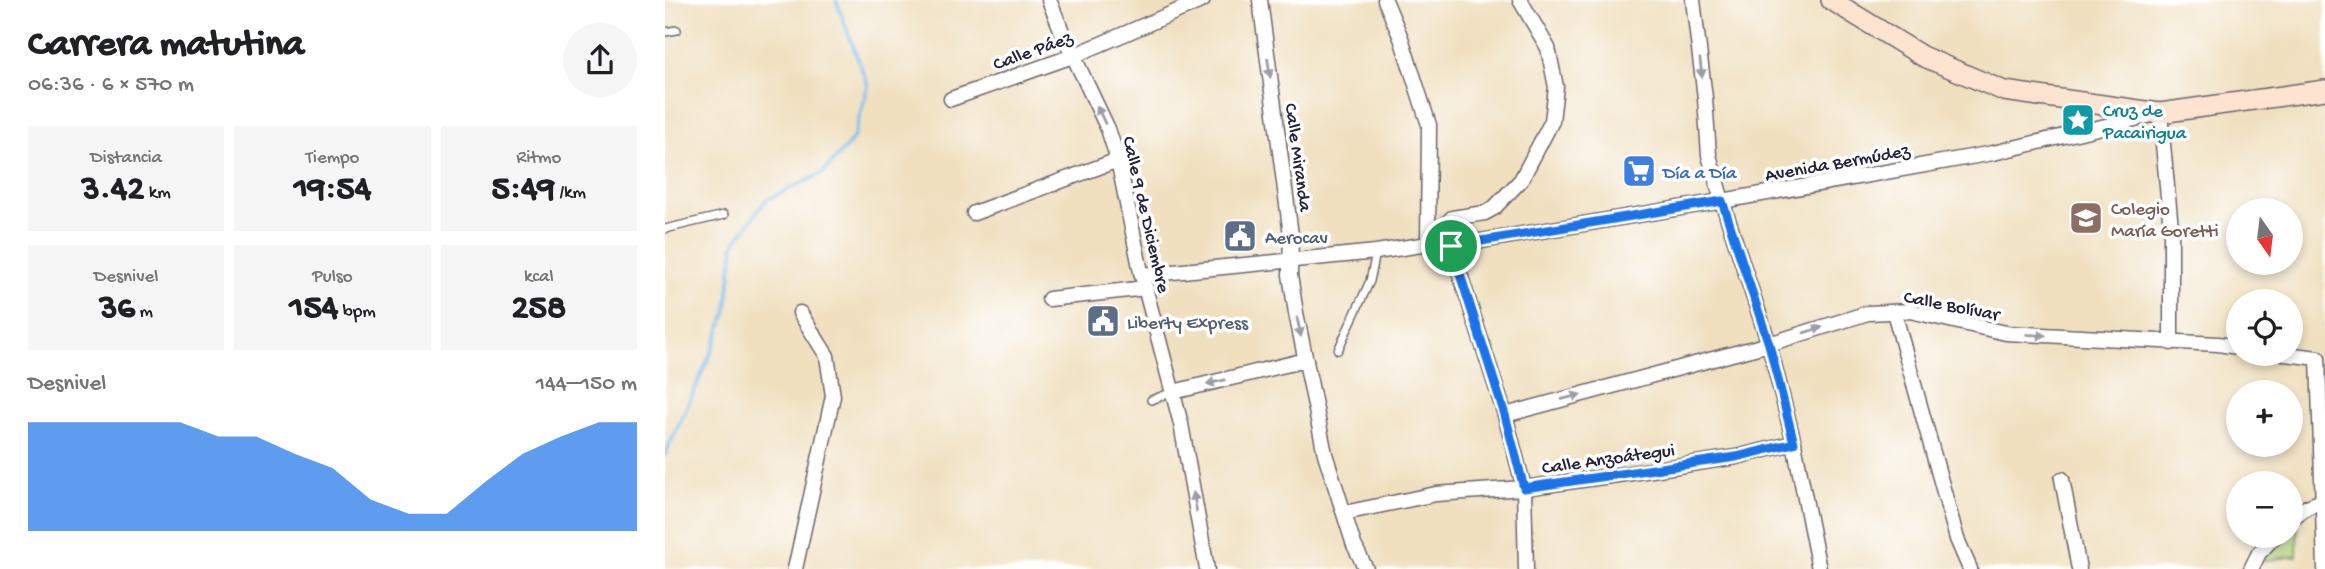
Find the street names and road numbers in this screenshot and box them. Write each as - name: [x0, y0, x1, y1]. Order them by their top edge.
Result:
- street label: Calle Páez: [990, 27, 1077, 77]
- street label: Calle Miranda: [1278, 102, 1316, 214]
- street label: Calle 9 de Diciembre: [1115, 134, 1174, 295]
- street label: Avenida Bermúdez: [1763, 140, 1912, 189]
- street label: Calle Bolívar: [1901, 287, 2003, 328]
- street label: Calle Anzoátegui: [1541, 440, 1676, 481]

